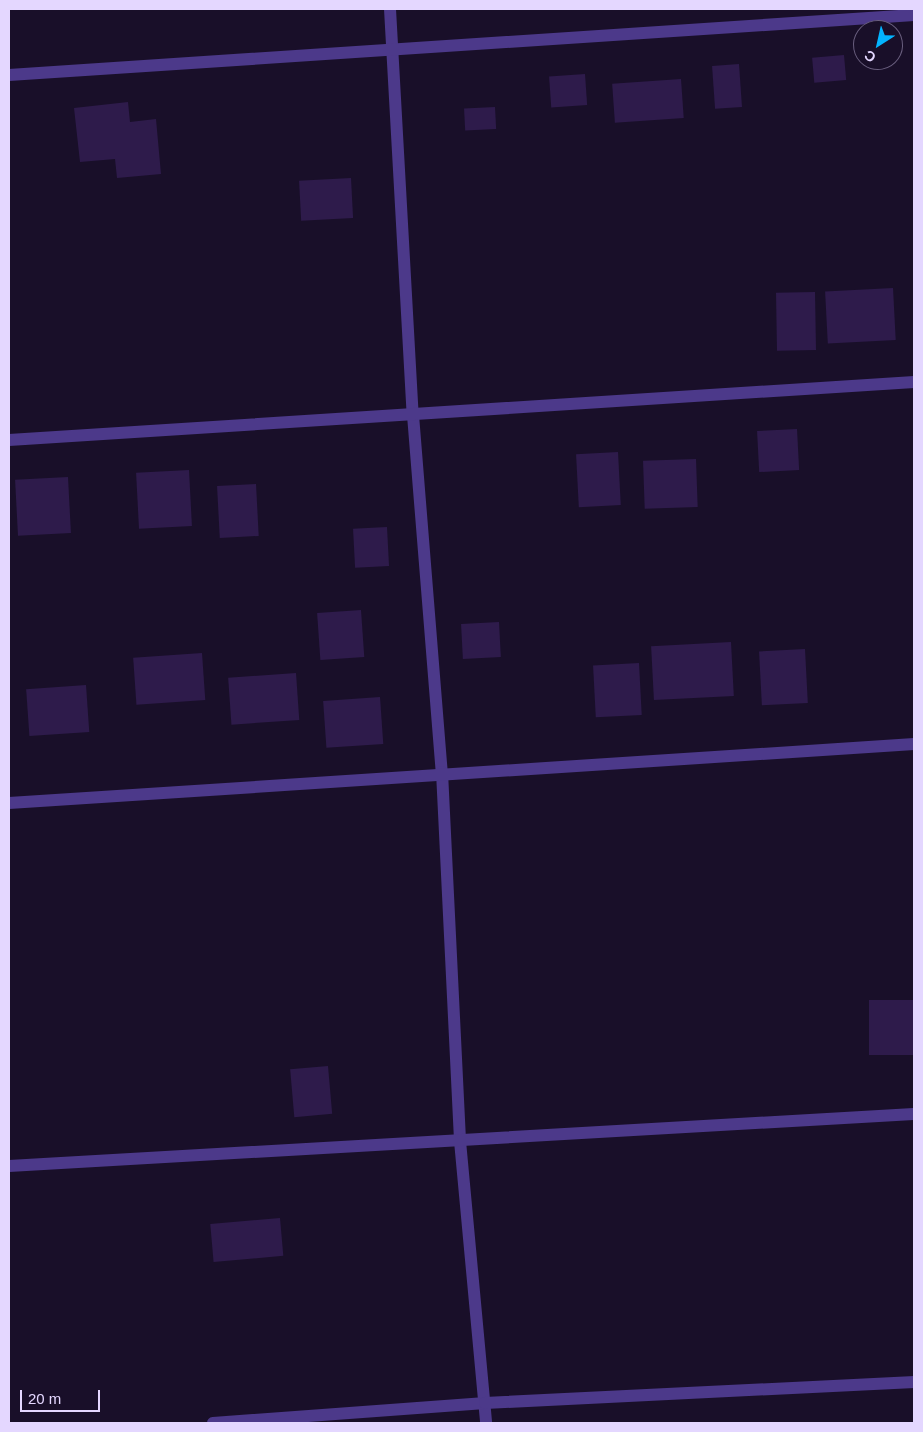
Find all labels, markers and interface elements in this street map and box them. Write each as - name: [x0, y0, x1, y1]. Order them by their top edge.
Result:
- north arrow: [853, 20, 903, 70]
- text: С: [861, 47, 879, 66]
- scale bar: [22, 1380, 102, 1412]
- text: 20 m: [28, 1390, 61, 1407]

